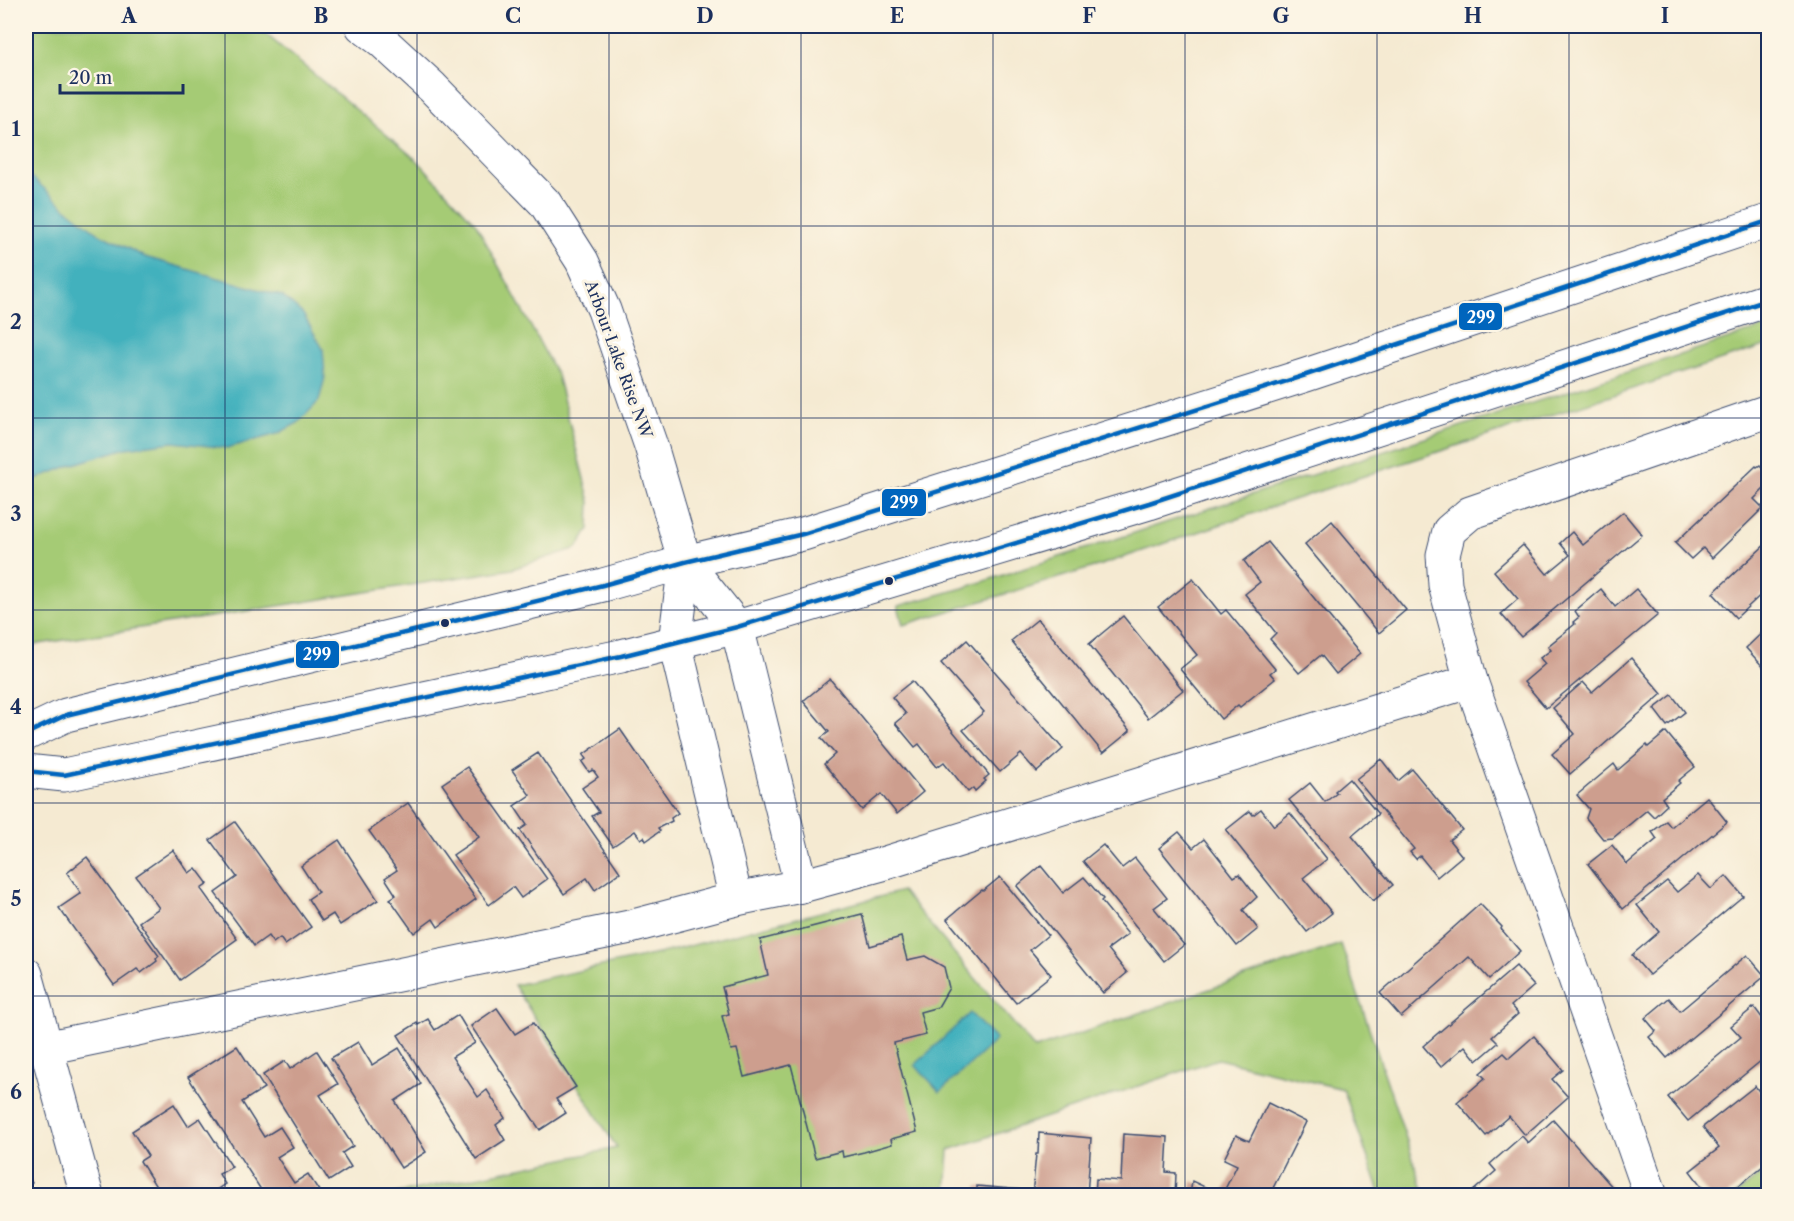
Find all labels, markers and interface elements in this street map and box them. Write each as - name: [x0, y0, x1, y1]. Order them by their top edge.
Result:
- text: A: [120, 4, 137, 28]
- text: B: [314, 4, 329, 28]
- text: C: [505, 4, 521, 28]
- text: D: [696, 4, 714, 28]
- text: E: [890, 4, 904, 28]
- text: F: [1082, 4, 1096, 28]
- text: G: [1273, 4, 1290, 28]
- text: H: [1464, 4, 1482, 28]
- text: I: [1661, 4, 1669, 28]
- scale bar: [60, 57, 183, 95]
- text: 20 m: [69, 67, 113, 89]
- text: 1: [12, 117, 21, 141]
- street label: Arbour Lake Rise NW: [581, 276, 657, 441]
- line badge: 299: [1458, 302, 1503, 331]
- text: 299: [1467, 307, 1495, 327]
- text: 2: [10, 310, 22, 334]
- line badge: 299: [881, 488, 927, 517]
- text: 299: [890, 492, 918, 512]
- text: 3: [10, 502, 22, 526]
- unlabelled marker: [883, 575, 895, 587]
- unlabelled marker: [439, 617, 451, 629]
- line badge: 299: [295, 640, 340, 669]
- text: 299: [303, 644, 331, 664]
- text: 4: [10, 695, 22, 719]
- text: 5: [10, 887, 22, 911]
- text: 6: [10, 1080, 22, 1104]

